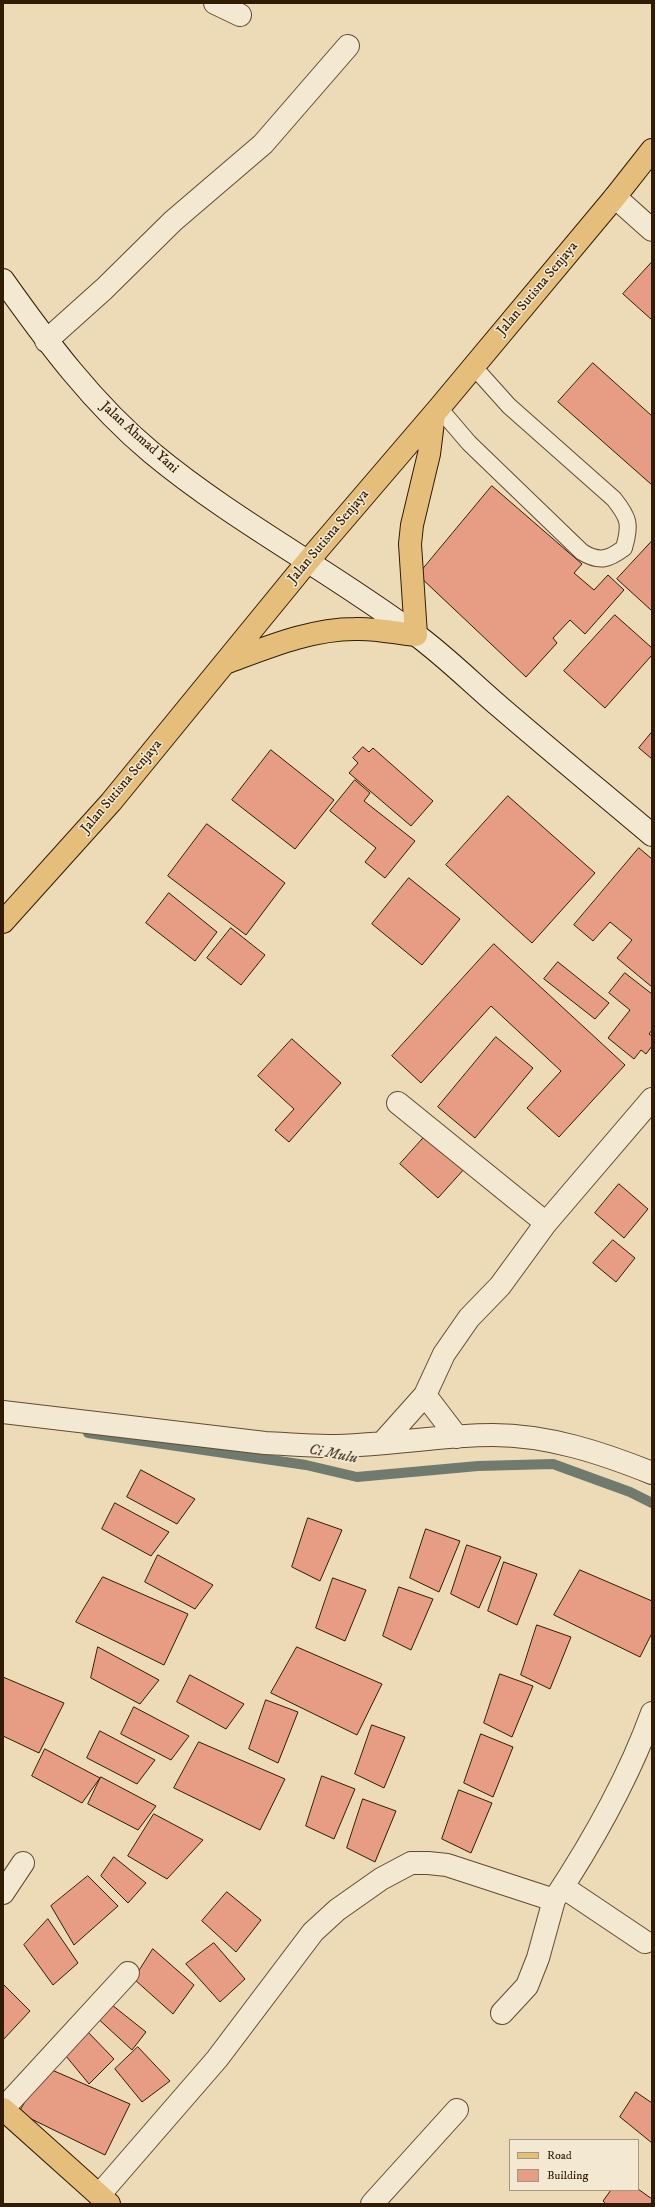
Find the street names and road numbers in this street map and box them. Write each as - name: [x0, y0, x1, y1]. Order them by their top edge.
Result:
- street label: Jalan Sutisna Senjaya: [494, 239, 582, 339]
- street label: Jalan Ahmad Yani: [97, 399, 181, 477]
- street label: Jalan Sutisna Senjaya: [285, 487, 373, 587]
- street label: Jalan Sutisna Senjaya: [78, 737, 166, 837]

